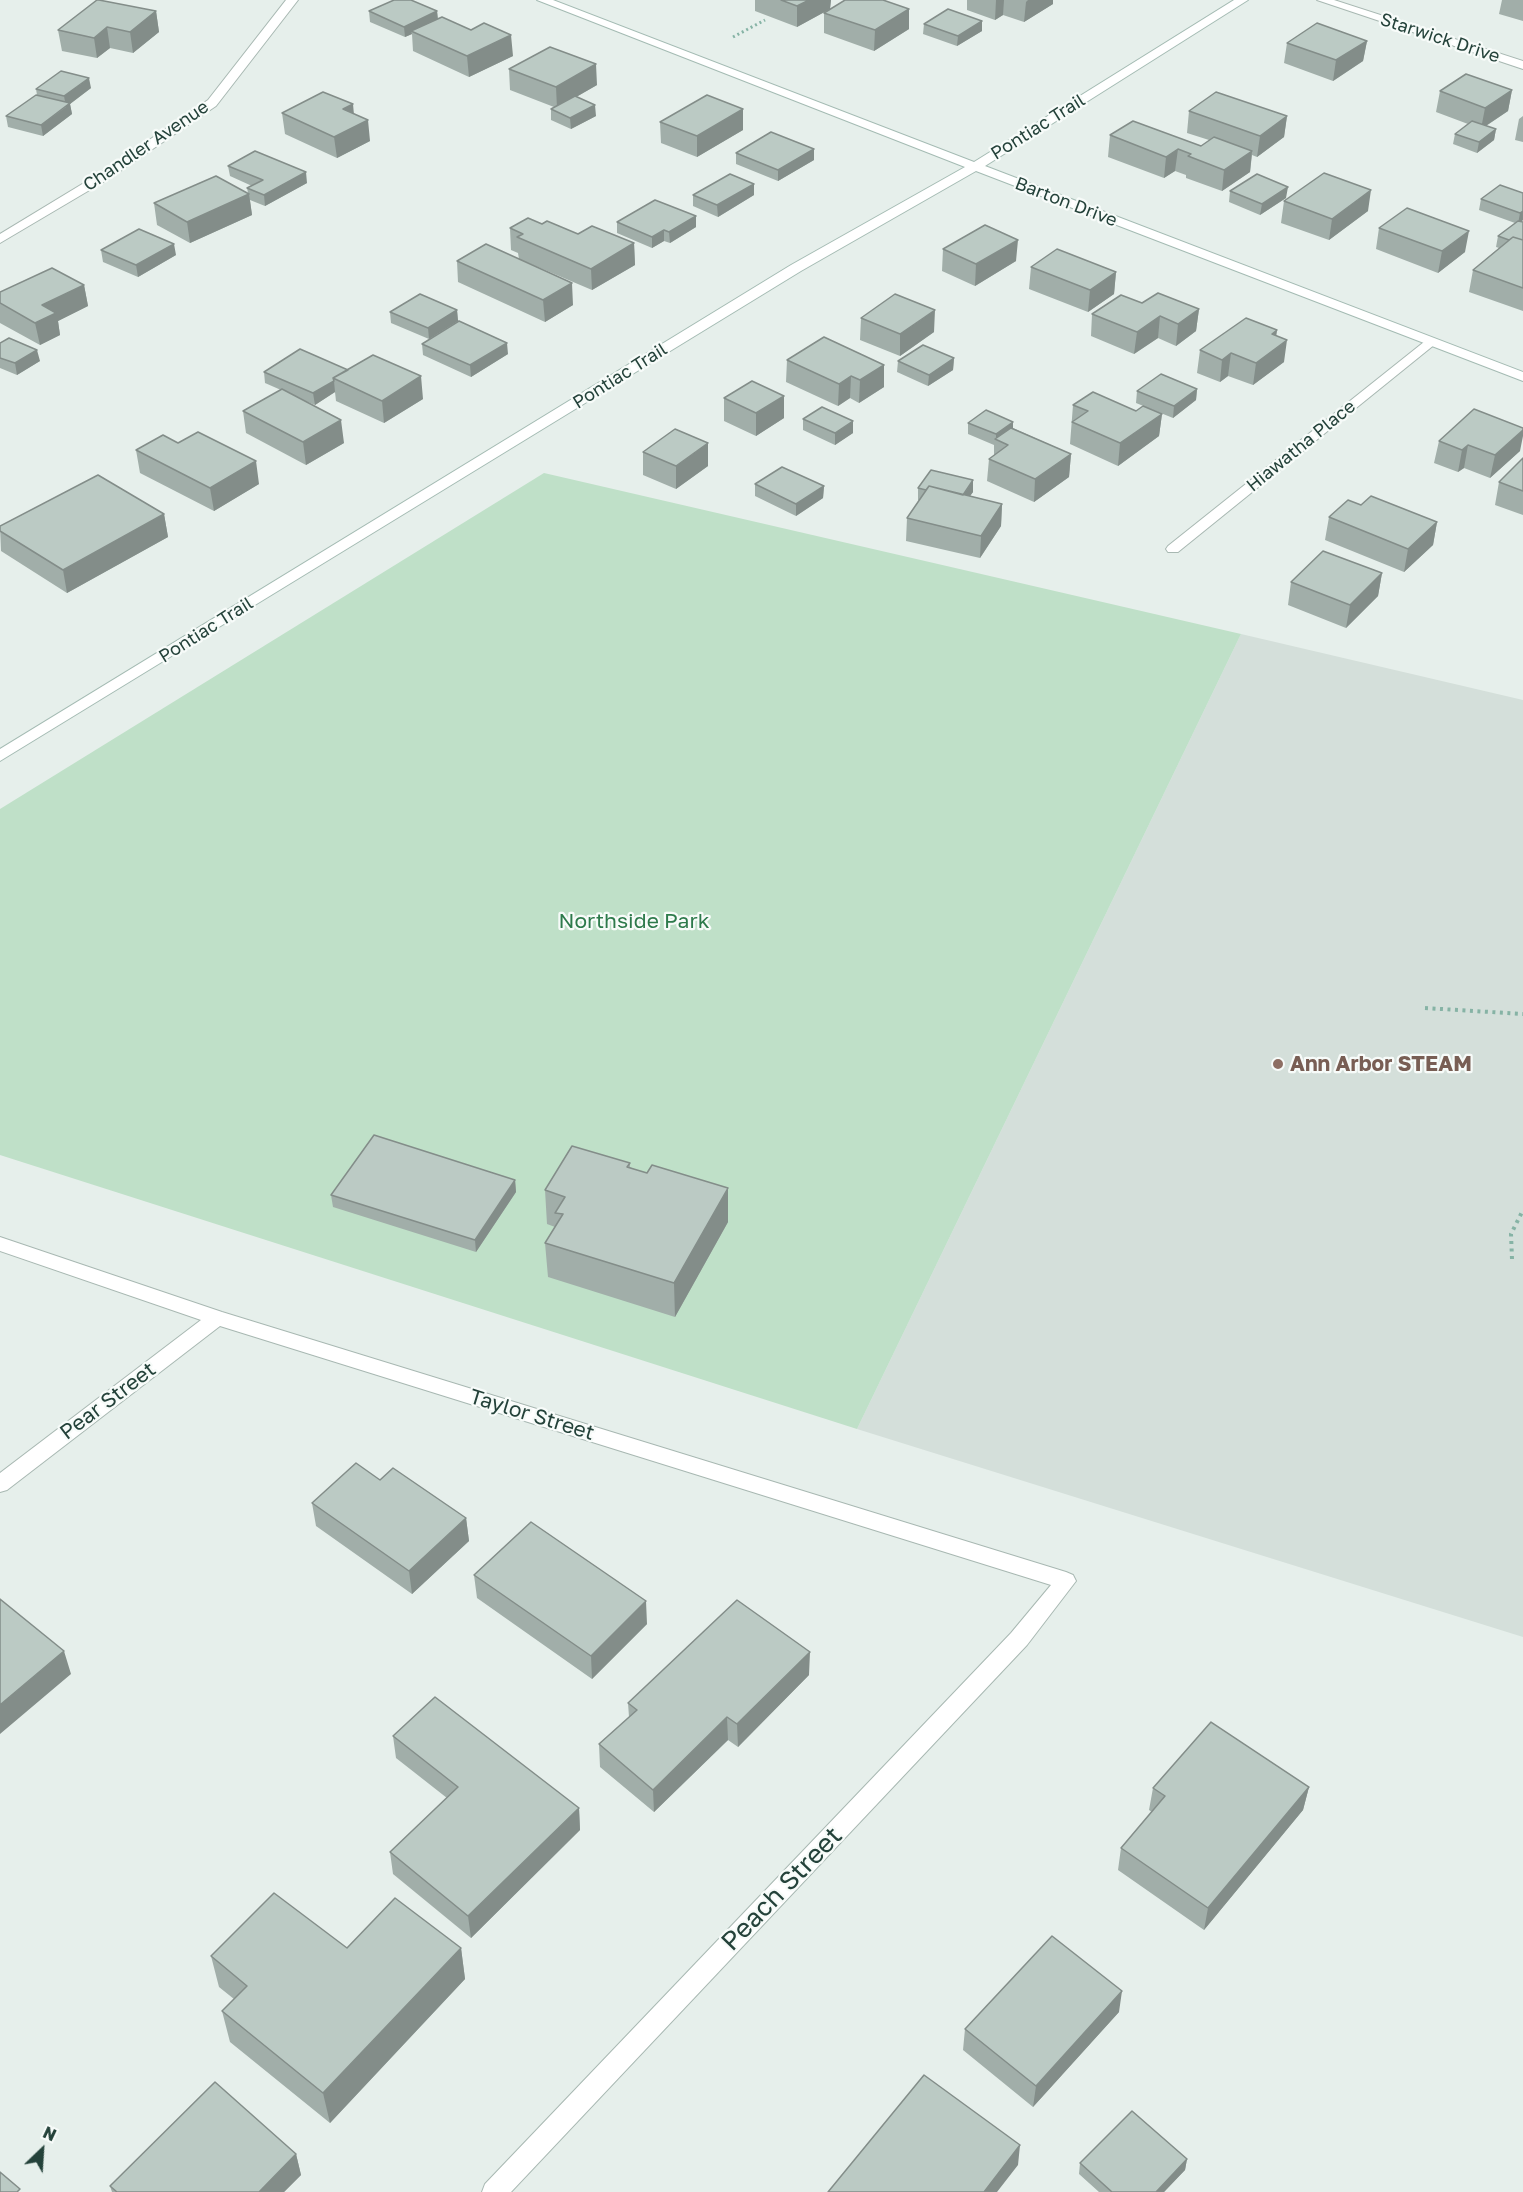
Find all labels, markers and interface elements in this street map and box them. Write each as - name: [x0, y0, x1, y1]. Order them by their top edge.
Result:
- street label: Starwick Drive: [1378, 9, 1502, 67]
- street label: Pontiac Trail: [987, 90, 1089, 164]
- street label: Chandler Avenue: [79, 96, 213, 196]
- street label: Barton Drive: [1012, 173, 1120, 231]
- street label: Pontiac Trail: [569, 339, 671, 413]
- street label: Hiawatha Place: [1242, 396, 1360, 496]
- street label: Pontiac Trail: [155, 593, 257, 667]
- park label: Northside Park: [558, 908, 710, 934]
- place label: Ann Arbor STEAM: [1290, 1051, 1472, 1077]
- marker: Ann Arbor STEAM: [1271, 1057, 1285, 1071]
- street label: Pear Street: [55, 1357, 161, 1445]
- street label: Taylor Street: [467, 1384, 597, 1446]
- street label: Peach Street: [715, 1821, 849, 1957]
- north arrow: [12, 2120, 72, 2180]
- text: N: [40, 2122, 59, 2145]

